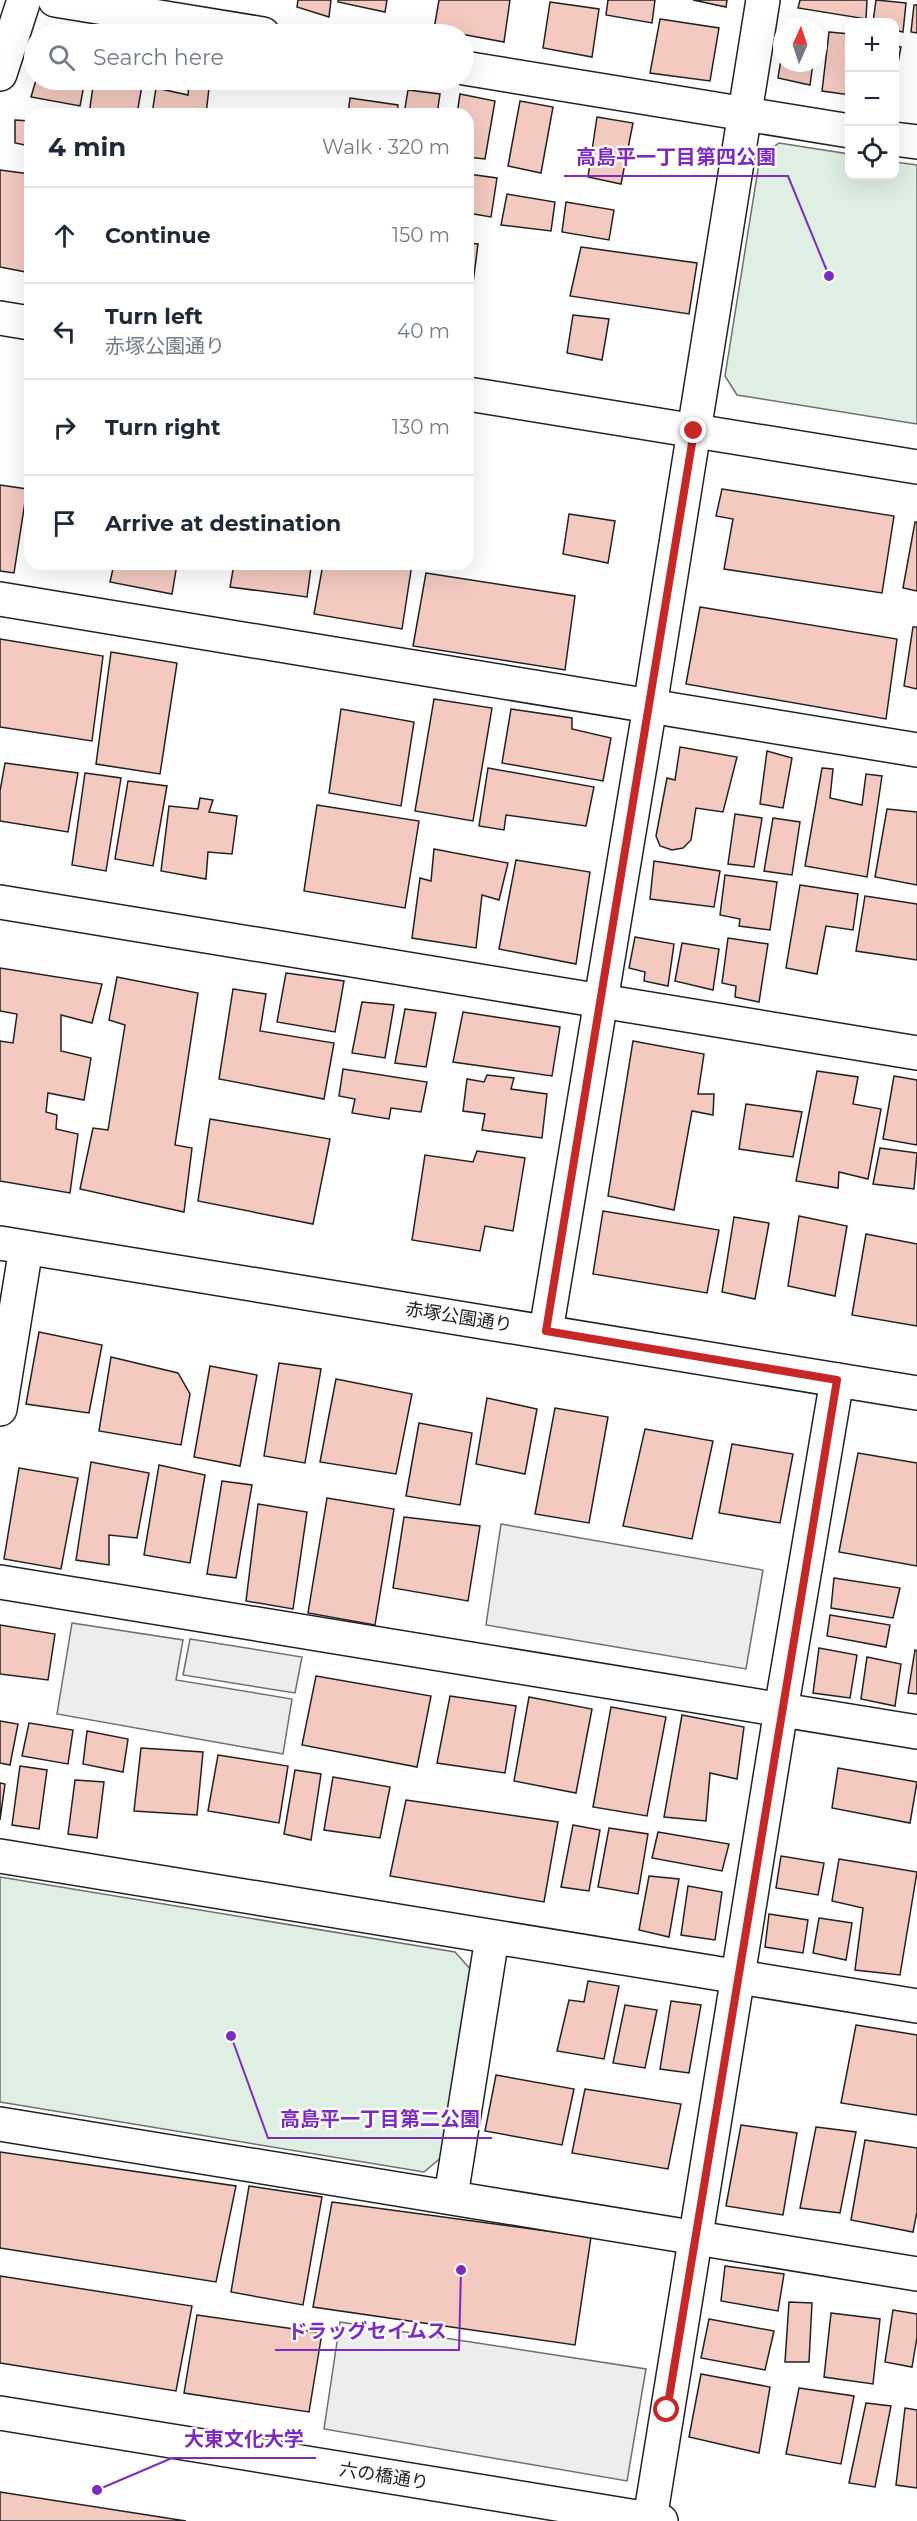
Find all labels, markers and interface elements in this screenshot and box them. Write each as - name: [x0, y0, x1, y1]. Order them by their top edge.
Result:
- north arrow: [773, 18, 827, 72]
- map controls: [845, 18, 899, 180]
- button: +: [845, 18, 899, 72]
- search box: [24, 24, 474, 90]
- icon: search: [45, 41, 78, 74]
- text: Search here: [93, 44, 224, 71]
- button: −: [845, 72, 899, 126]
- button: locate: [845, 126, 899, 180]
- text: 4 min: [48, 131, 126, 163]
- text: Walk · 320 m: [322, 135, 450, 159]
- callout: 高島平一丁目第四公園: [564, 138, 788, 176]
- text: 高島平一丁目第四公園: [576, 145, 776, 169]
- icon: ahead: [48, 219, 81, 252]
- text: Continue: [105, 222, 211, 249]
- text: 150 m: [392, 223, 450, 247]
- text: Turn left: [105, 303, 203, 330]
- icon: left: [48, 315, 81, 348]
- text: 40 m: [397, 319, 450, 343]
- text: 赤塚公園通り: [105, 334, 225, 358]
- icon: right: [48, 411, 81, 444]
- text: Turn right: [105, 414, 220, 441]
- text: 130 m: [392, 415, 450, 439]
- route end: [680, 417, 706, 443]
- icon: arrive: [48, 507, 81, 540]
- text: Arrive at destination: [105, 510, 341, 537]
- street label: 赤塚公園通り: [404, 1298, 514, 1336]
- callout: 高島平一丁目第二公園: [268, 2100, 492, 2138]
- text: 高島平一丁目第二公園: [280, 2107, 480, 2131]
- callout: ドラッグセイムス: [275, 2312, 459, 2350]
- text: ドラッグセイムス: [287, 2319, 447, 2343]
- route start: [653, 2396, 679, 2422]
- callout: 大東文化大学: [172, 2420, 316, 2458]
- text: 大東文化大学: [184, 2427, 304, 2451]
- street label: 六の橋通り: [338, 2458, 430, 2494]

